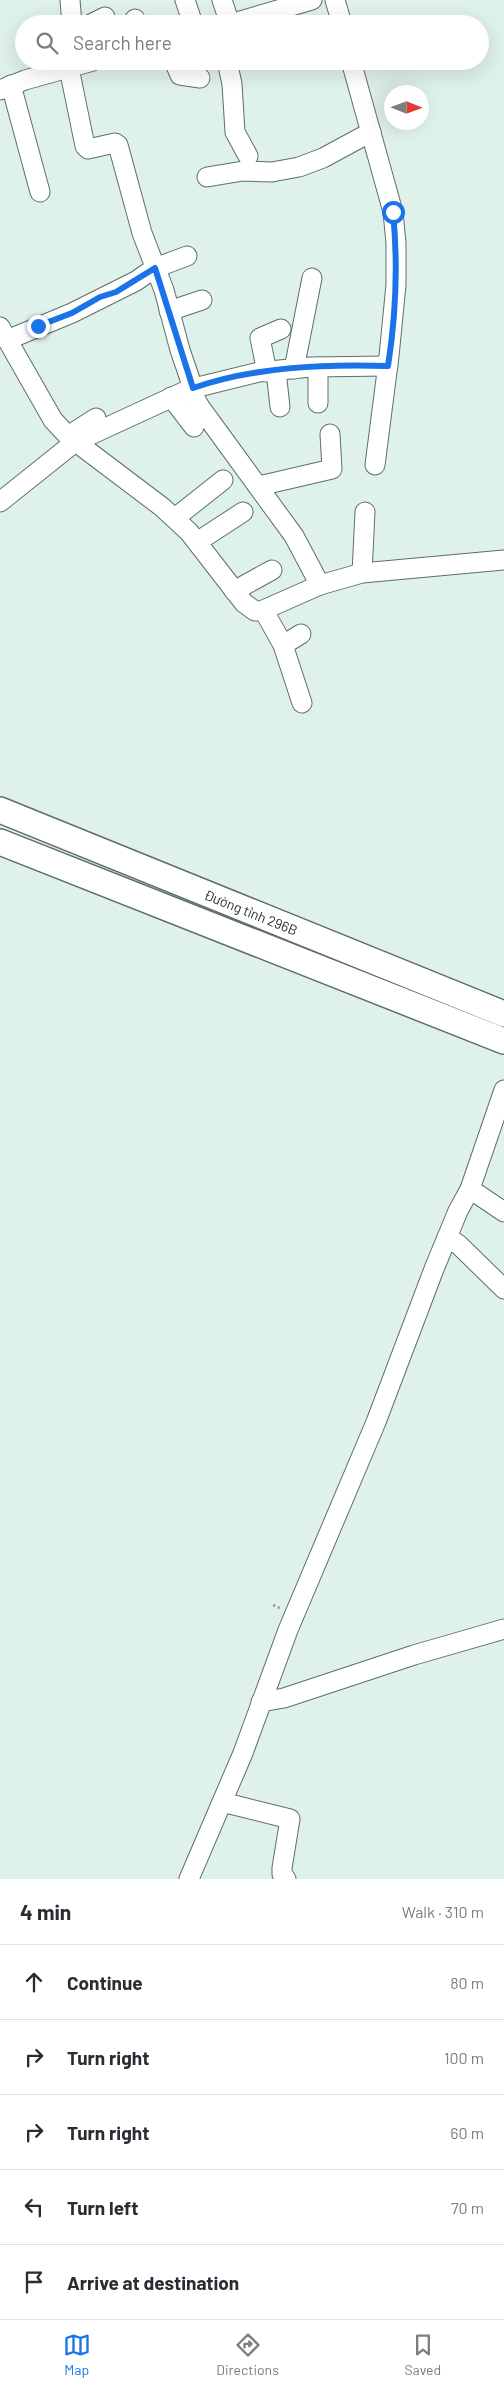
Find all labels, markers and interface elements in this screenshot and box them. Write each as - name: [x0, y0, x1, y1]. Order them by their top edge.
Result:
- search box: [15, 15, 489, 70]
- icon: search: [33, 29, 61, 57]
- text: Search here: [73, 31, 172, 54]
- north arrow: [384, 85, 429, 130]
- route start: [382, 201, 405, 224]
- route end: [27, 315, 50, 338]
- street label: Đường tỉnh 296B: [202, 885, 300, 938]
- text: 4 min: [20, 1899, 71, 1924]
- text: Walk · 310 m: [402, 1902, 484, 1921]
- icon: ahead: [20, 1968, 48, 1996]
- text: Continue: [67, 1971, 143, 1994]
- text: 80 m: [450, 1973, 484, 1992]
- icon: right: [20, 2043, 48, 2071]
- text: Turn right: [67, 2046, 149, 2069]
- text: 100 m: [444, 2048, 484, 2067]
- icon: right: [20, 2118, 48, 2146]
- text: Turn right: [67, 2121, 149, 2144]
- text: 60 m: [450, 2123, 484, 2142]
- icon: left: [20, 2193, 48, 2221]
- text: Turn left: [67, 2196, 138, 2219]
- text: 70 m: [451, 2198, 484, 2217]
- icon: arrive: [20, 2268, 48, 2296]
- text: Arrive at destination: [67, 2271, 239, 2294]
- tab: Map: [63, 2331, 91, 2378]
- tab: Directions: [216, 2331, 279, 2378]
- tab: Saved: [404, 2331, 441, 2378]

